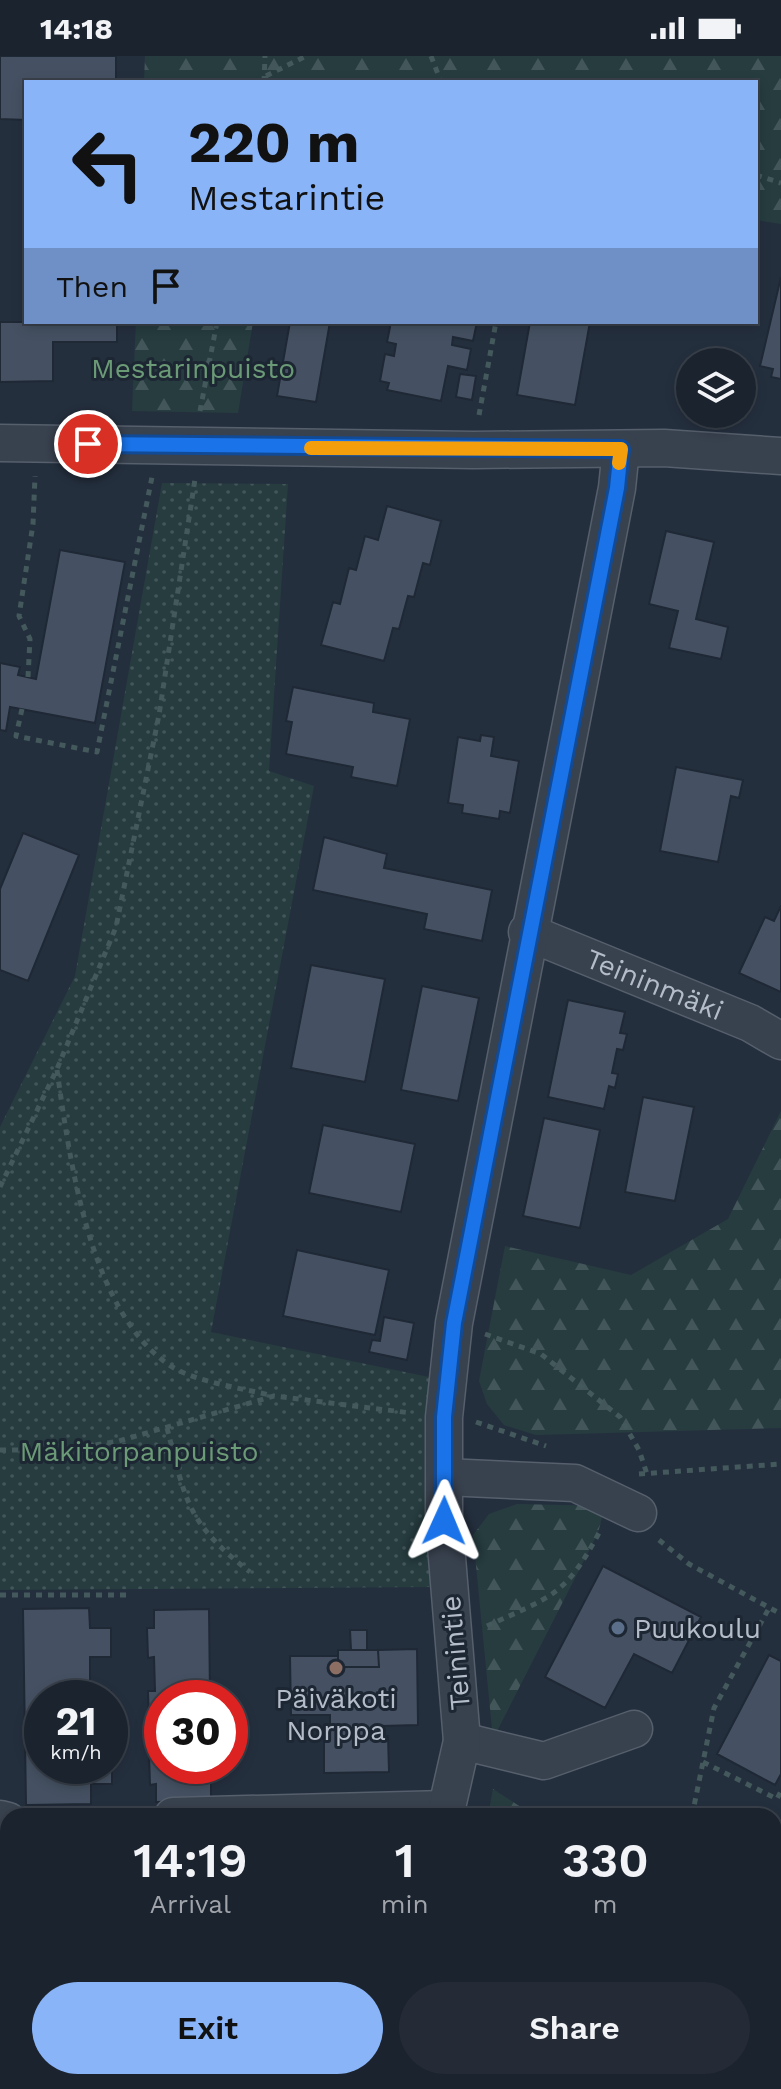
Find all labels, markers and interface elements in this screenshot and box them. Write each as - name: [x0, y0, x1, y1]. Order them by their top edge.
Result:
- text: 14:18: [40, 11, 113, 46]
- text: 220 m: [188, 110, 360, 176]
- icon: left: [56, 112, 160, 216]
- text: Mestarintie: [188, 177, 385, 219]
- icon: arrive: [144, 264, 188, 308]
- text: Then: [56, 269, 128, 304]
- map controls: [676, 348, 756, 428]
- button: layers: [676, 348, 756, 428]
- park label: Mestarinpuisto: [91, 352, 295, 385]
- pin: [54, 410, 122, 478]
- icon: arrive: [66, 422, 110, 466]
- street label: Teininmäki: [581, 942, 728, 1027]
- park label: Mäkitorpanpuisto: [19, 1435, 259, 1468]
- position arrow: [402, 1479, 486, 1563]
- street label: Teinintie: [434, 1594, 477, 1712]
- place label: Puukoulu: [634, 1612, 761, 1645]
- marker: Puukoulu: [609, 1619, 627, 1637]
- marker: Päiväkoti Norppa: [327, 1659, 345, 1677]
- speed limit sign: 30: [144, 1680, 248, 1784]
- place label: Päiväkoti Norppa: [275, 1682, 397, 1747]
- text: 21: [55, 1698, 97, 1745]
- text: km/h: [50, 1740, 102, 1764]
- text: 14:19: [133, 1832, 248, 1889]
- text: 1: [395, 1832, 415, 1889]
- text: 330: [562, 1832, 649, 1889]
- text: Arrival: [150, 1889, 231, 1919]
- text: min: [381, 1889, 429, 1919]
- text: m: [593, 1889, 618, 1919]
- button: Exit: [32, 1982, 383, 2074]
- button: Share: [399, 1982, 750, 2074]

